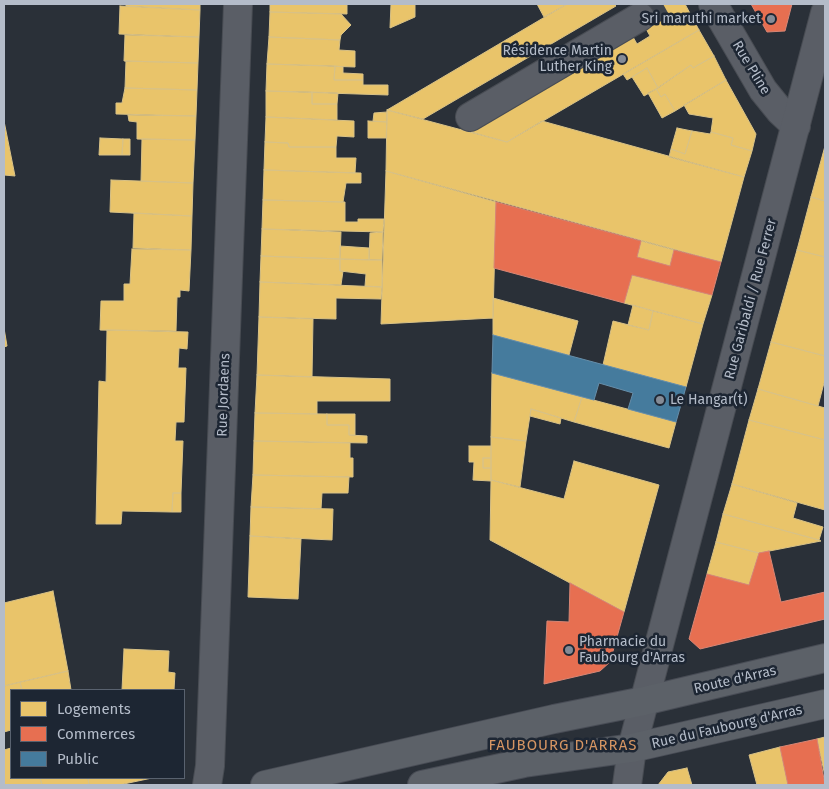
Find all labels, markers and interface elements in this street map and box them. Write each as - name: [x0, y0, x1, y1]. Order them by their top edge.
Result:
- place label: Sri maruthi market: [641, 11, 761, 27]
- marker: Sri maruthi market: [765, 13, 777, 25]
- street label: Rue Pline: [728, 38, 774, 98]
- place label: Résidence Martin Luther King: [503, 43, 612, 75]
- marker: Résidence Martin Luther King: [616, 53, 628, 65]
- street label: Rue Garibaldi / Rue Ferrer: [721, 217, 781, 381]
- street label: Rue Jordaens: [214, 353, 234, 437]
- place label: Le Hangar(t): [670, 392, 747, 408]
- marker: Le Hangar(t): [654, 394, 666, 406]
- place label: Pharmacie du Faubourg d'Arras: [579, 634, 685, 666]
- marker: Pharmacie du Faubourg d'Arras: [563, 644, 575, 656]
- street label: Route d'Arras: [692, 662, 778, 698]
- legend: [10, 689, 185, 779]
- text: Logements: [57, 700, 131, 718]
- street label: Rue du Faubourg d'Arras: [650, 701, 804, 753]
- text: Commerces: [57, 725, 135, 743]
- district label: FAUBOURG D'ARRAS: [487, 737, 639, 755]
- text: Public: [57, 750, 99, 768]

